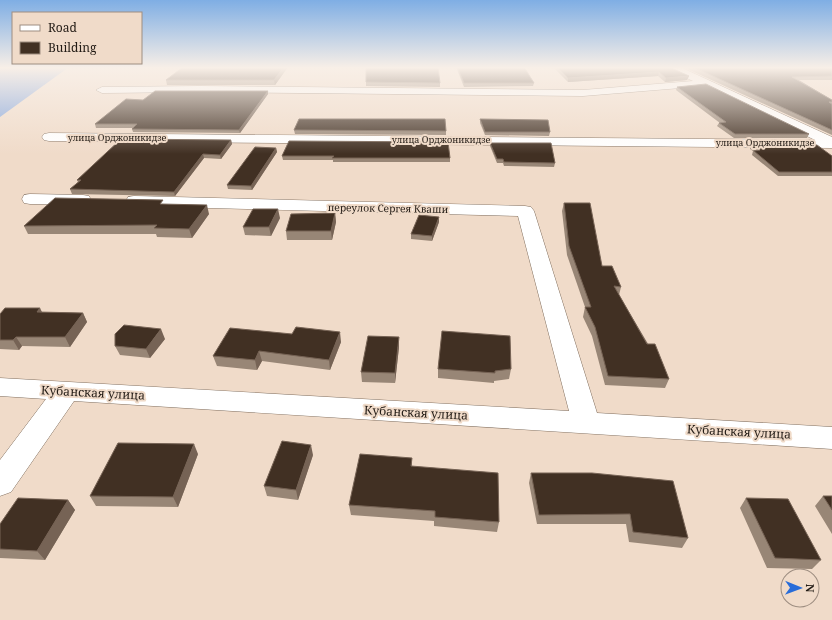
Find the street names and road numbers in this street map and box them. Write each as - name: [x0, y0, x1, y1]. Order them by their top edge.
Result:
- street label: улица Орджоникидзе: [68, 131, 166, 144]
- street label: улица Орджоникидзе: [392, 133, 490, 146]
- street label: улица Орджоникидзе: [716, 136, 814, 149]
- street label: переулок Сергея Кваши: [328, 200, 449, 216]
- street label: Кубанская улица: [41, 381, 146, 404]
- street label: Кубанская улица: [364, 401, 469, 424]
- street label: Кубанская улица: [687, 420, 792, 443]

